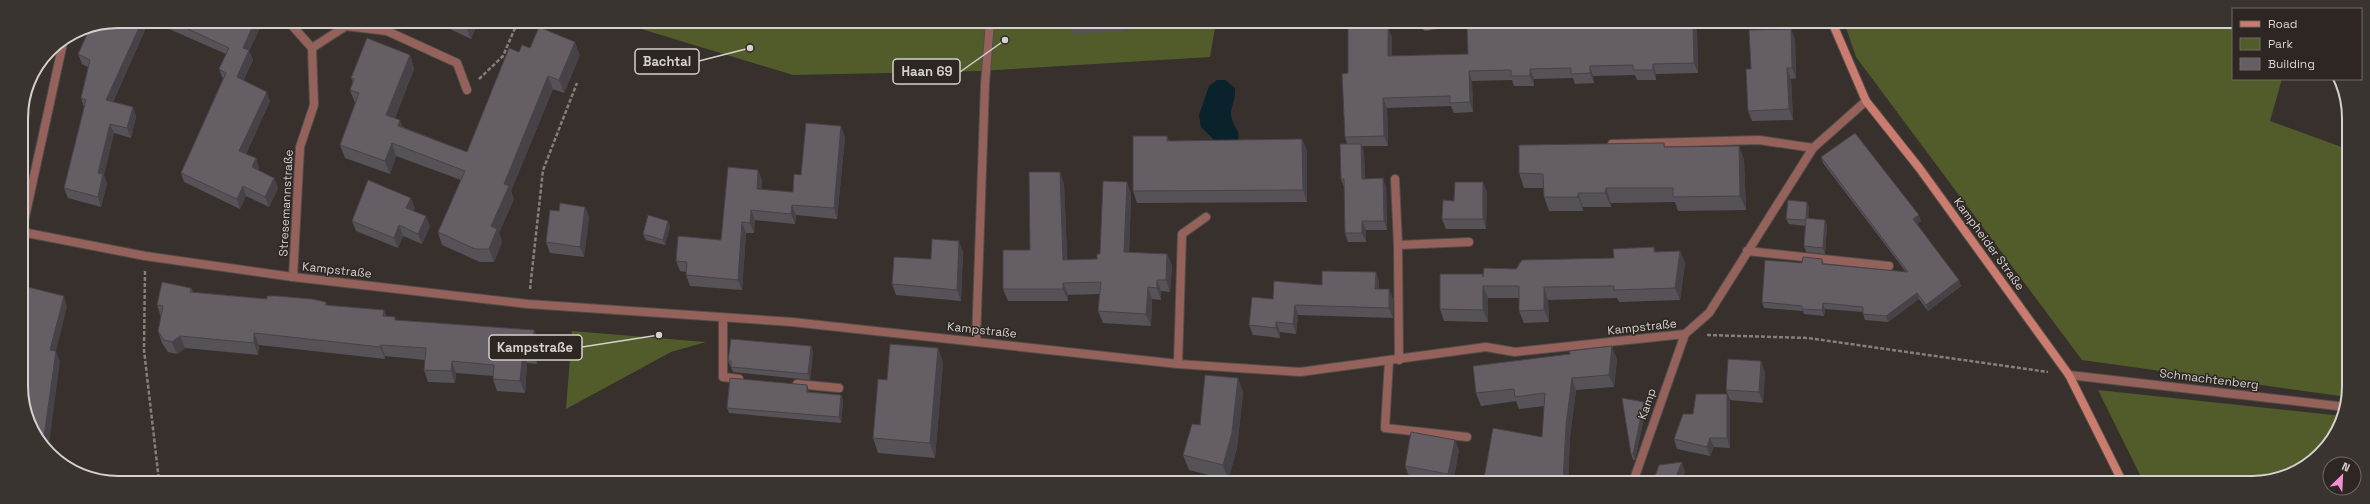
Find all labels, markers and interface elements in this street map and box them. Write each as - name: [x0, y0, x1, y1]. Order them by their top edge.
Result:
- legend: [2232, 8, 2362, 80]
- text: Road: [2268, 16, 2297, 32]
- text: Park: [2268, 36, 2293, 52]
- callout: Bachtal: [635, 49, 699, 74]
- text: Bachtal: [643, 53, 691, 70]
- text: Building: [2268, 56, 2315, 72]
- callout: Haan 69: [893, 59, 960, 84]
- text: Haan 69: [902, 63, 952, 80]
- street label: Stresemannstraße: [275, 149, 297, 257]
- street label: Kampheider Straße: [1950, 194, 2028, 294]
- street label: Kampstraße: [301, 258, 373, 282]
- street label: Kampstraße: [1606, 315, 1678, 339]
- street label: Kampstraße: [946, 318, 1018, 342]
- callout: Kampstraße: [489, 335, 582, 360]
- text: Kampstraße: [497, 339, 573, 356]
- street label: Schmachtenberg: [2158, 365, 2260, 393]
- street label: Kamp: [1634, 386, 1660, 422]
- north arrow: [2322, 456, 2362, 496]
- text: N: [2340, 459, 2352, 475]

